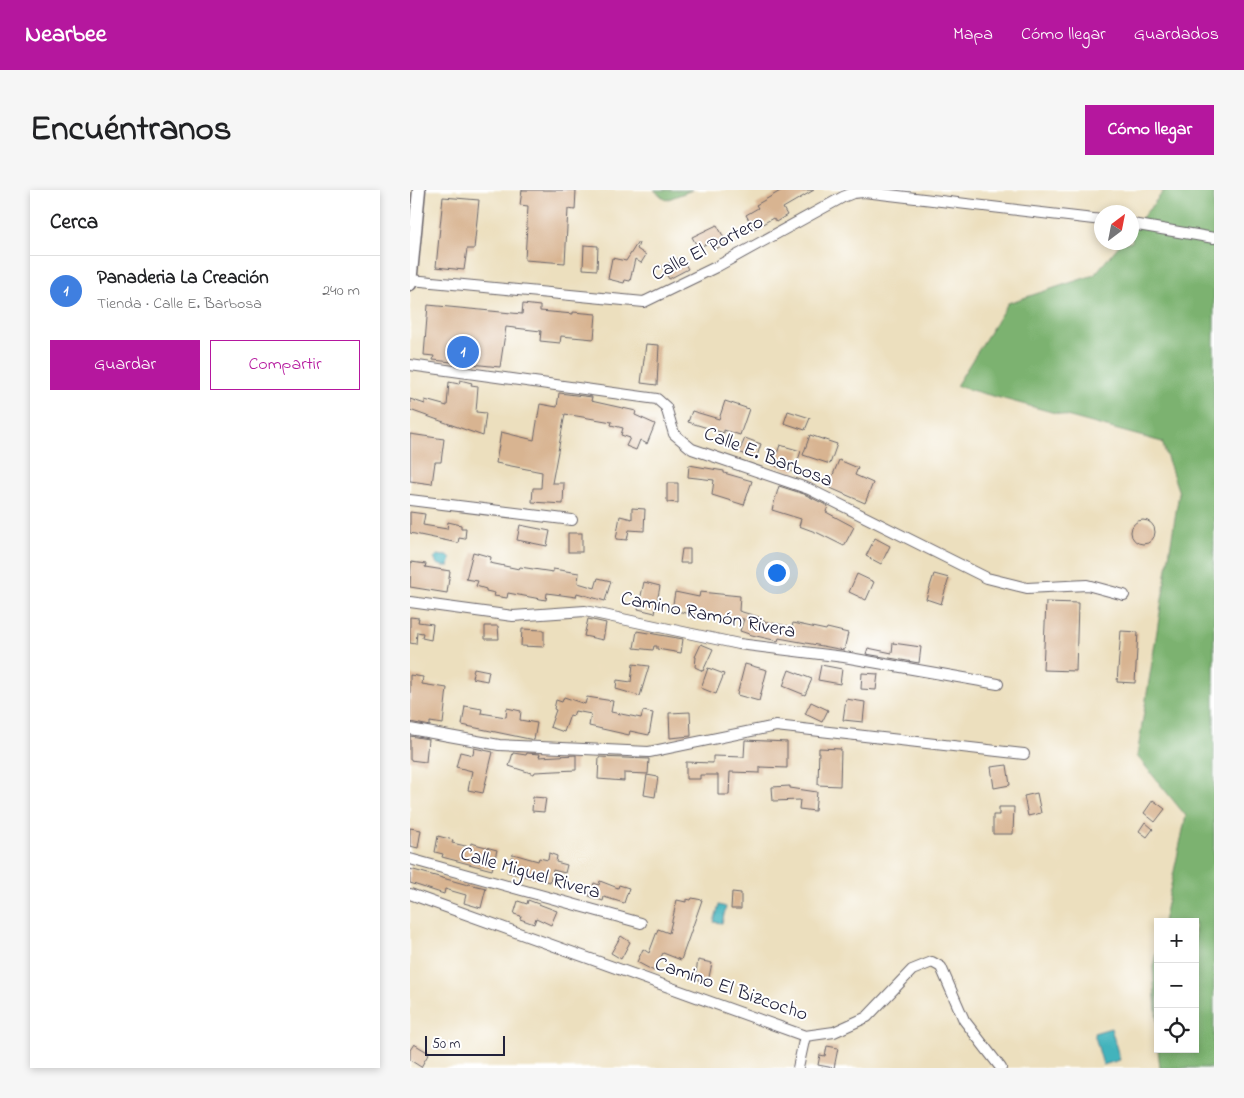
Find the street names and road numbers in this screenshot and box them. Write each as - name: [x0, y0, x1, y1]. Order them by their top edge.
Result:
- street label: Calle El Portero: [647, 208, 769, 290]
- street label: Calle E. Barbosa: [699, 420, 837, 496]
- street label: Camino Ramón Rivera: [618, 585, 798, 647]
- street label: Calle Miguel Rivera: [456, 840, 604, 909]
- street label: Camino El Bizcocho: [651, 950, 811, 1030]

